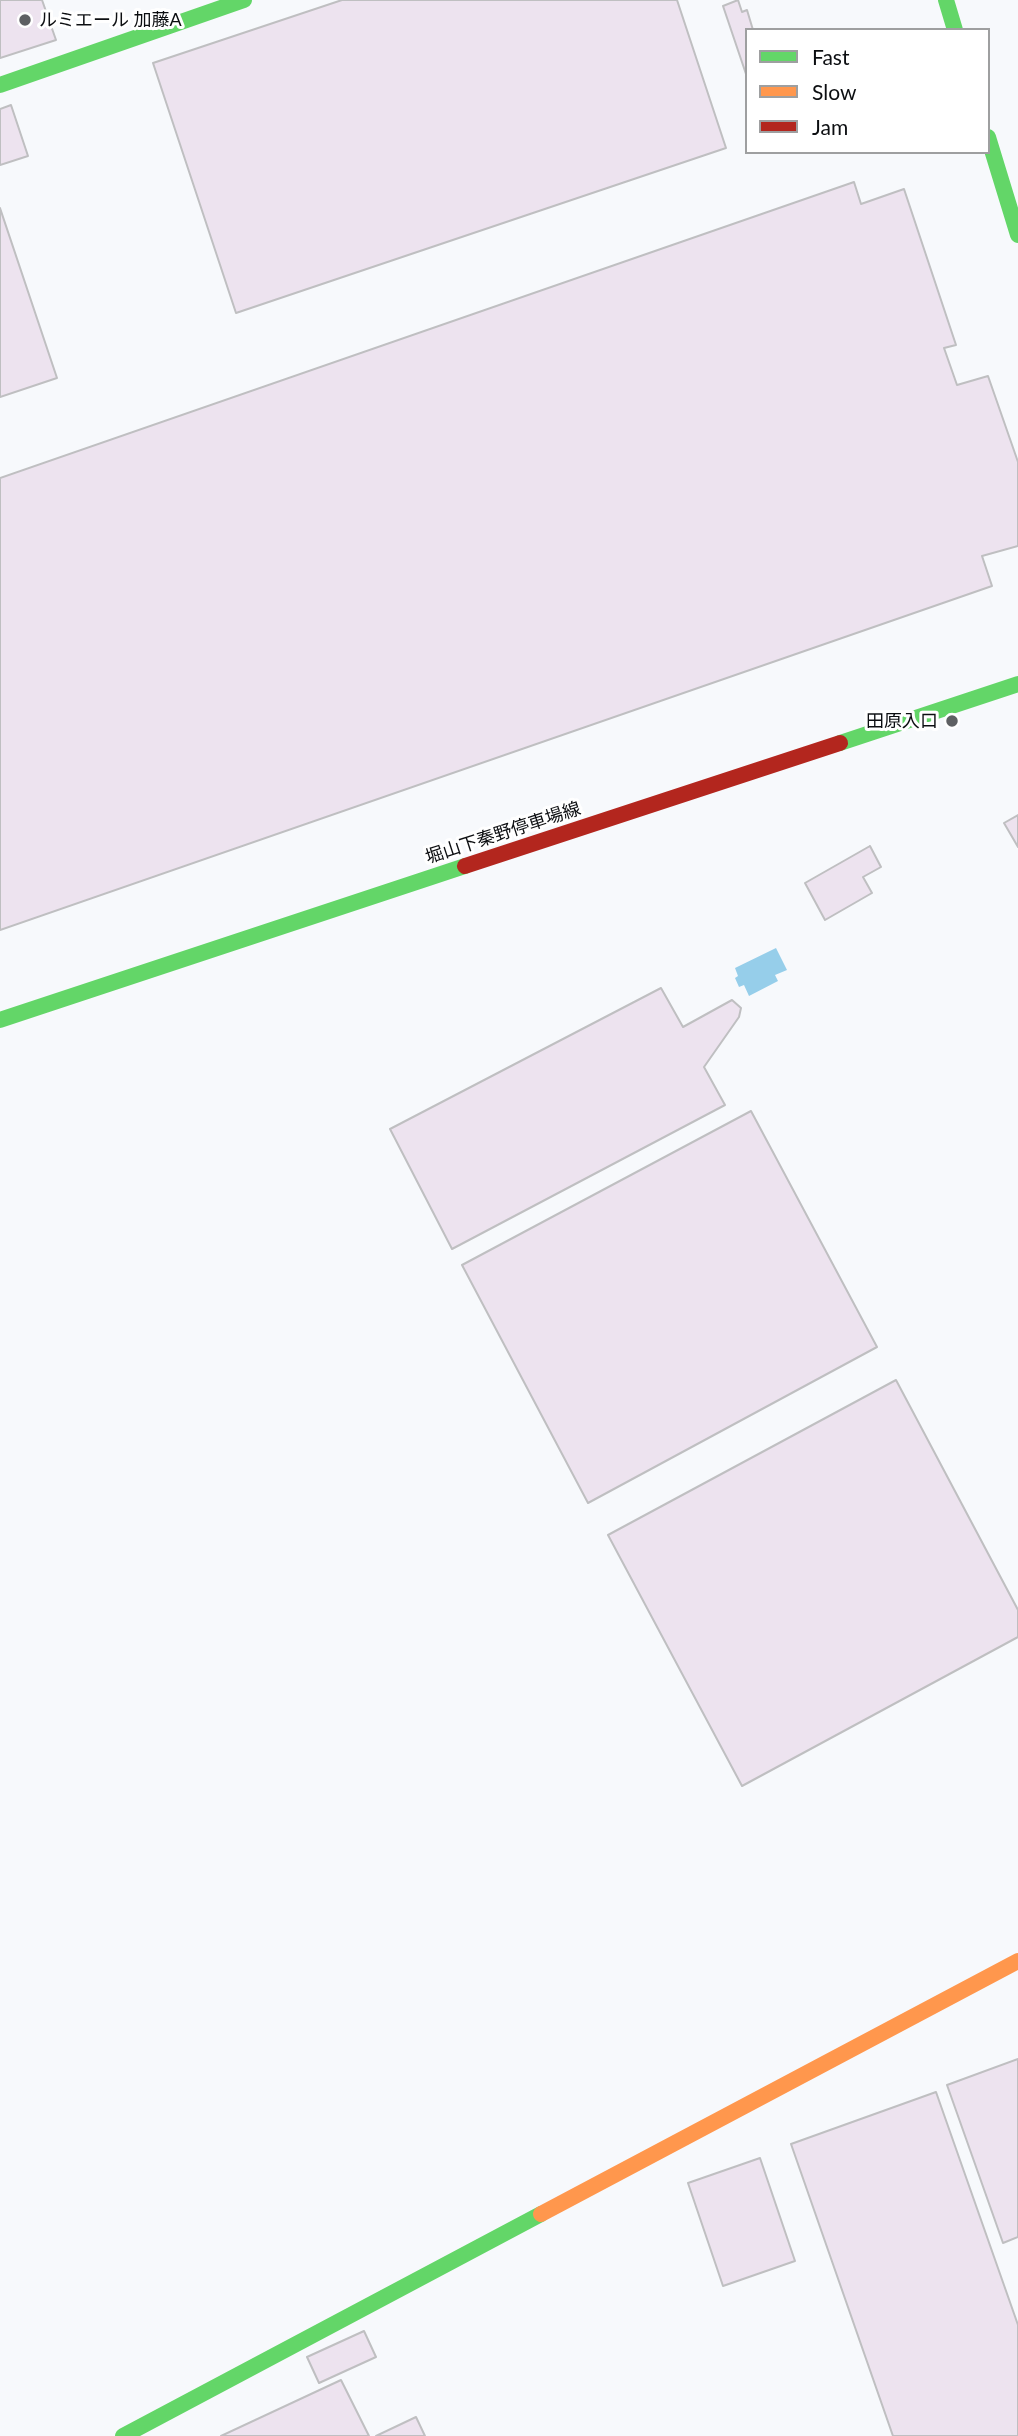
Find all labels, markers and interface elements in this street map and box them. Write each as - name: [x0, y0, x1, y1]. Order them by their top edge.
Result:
- place label: ルミエール 加藤A: [39, 9, 182, 31]
- marker: ルミエール 加藤A: [17, 12, 33, 28]
- legend: [745, 28, 990, 154]
- text: Fast: [812, 44, 849, 69]
- text: Slow: [812, 79, 856, 104]
- text: Jam: [812, 114, 848, 139]
- place label: 田原入口: [866, 710, 938, 732]
- marker: 田原入口: [944, 713, 960, 729]
- street label: 堀山下秦野停車場線: [423, 798, 583, 868]

